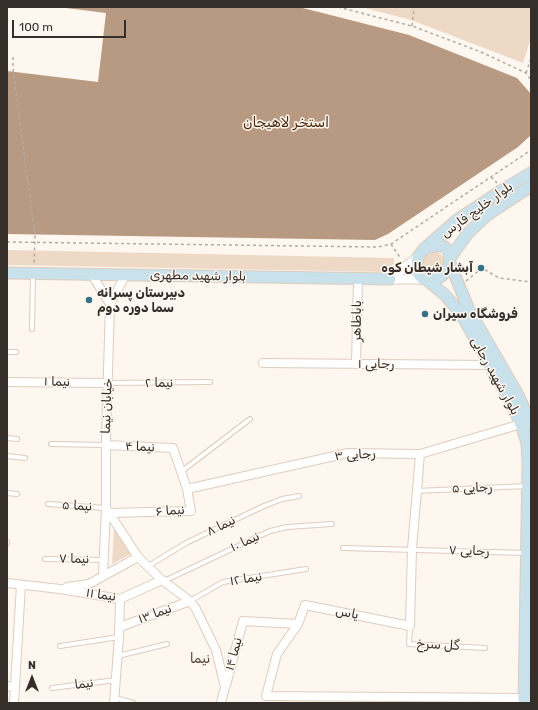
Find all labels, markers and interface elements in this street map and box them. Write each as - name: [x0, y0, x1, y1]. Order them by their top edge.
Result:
- scale bar: [14, 12, 128, 38]
- text: 100 m: [19, 20, 53, 34]
- water label: استخر لاهیجان: [243, 115, 329, 131]
- street label: بلوار خلیج فارس: [438, 179, 516, 241]
- place label: آبشار شیطان کوه: [381, 260, 473, 276]
- marker: آبشار شیطان کوه: [476, 263, 486, 273]
- street label: بلوار شهید مطهری: [150, 267, 246, 285]
- place label: دبیرستان پسرانه سما دوره دوم: [97, 285, 185, 316]
- marker: دبیرستان پسرانه سما دوره دوم: [84, 295, 94, 305]
- street label: باباطاهر: [349, 300, 365, 342]
- place label: فروشگاه سیران: [433, 306, 518, 322]
- marker: فروشگاه سیران: [420, 309, 430, 319]
- street label: بلوار شهید رجایی: [467, 334, 523, 418]
- street label: رجایی ۱: [358, 356, 394, 372]
- street label: نیما ۱: [44, 374, 70, 390]
- street label: نیما ۲: [145, 375, 173, 391]
- street label: خیابان نیما: [98, 378, 116, 434]
- street label: نیما ۴: [125, 439, 155, 455]
- street label: رجایی ۳: [334, 446, 376, 464]
- street label: رجایی ۵: [451, 479, 493, 497]
- street label: نیما ۵: [61, 497, 93, 515]
- street label: نیما ۶: [155, 502, 185, 520]
- street label: نیما ۸: [204, 512, 238, 540]
- street label: نیما ۱۰: [228, 528, 262, 556]
- street label: رجایی ۷: [448, 542, 490, 560]
- street label: نیما ۷: [59, 551, 89, 567]
- street label: نیما ۱۲: [229, 569, 263, 589]
- street label: نیما ۱۱: [85, 585, 117, 605]
- street label: نیما ۱۳: [136, 601, 174, 627]
- street label: یاس: [334, 603, 360, 623]
- street label: نیما ۱۴: [222, 636, 246, 672]
- street label: گل سرخ: [416, 636, 460, 654]
- district label: نیما: [190, 651, 210, 667]
- north arrow: [12, 658, 52, 698]
- text: N: [28, 659, 36, 672]
- street label: نیما: [74, 675, 94, 693]

